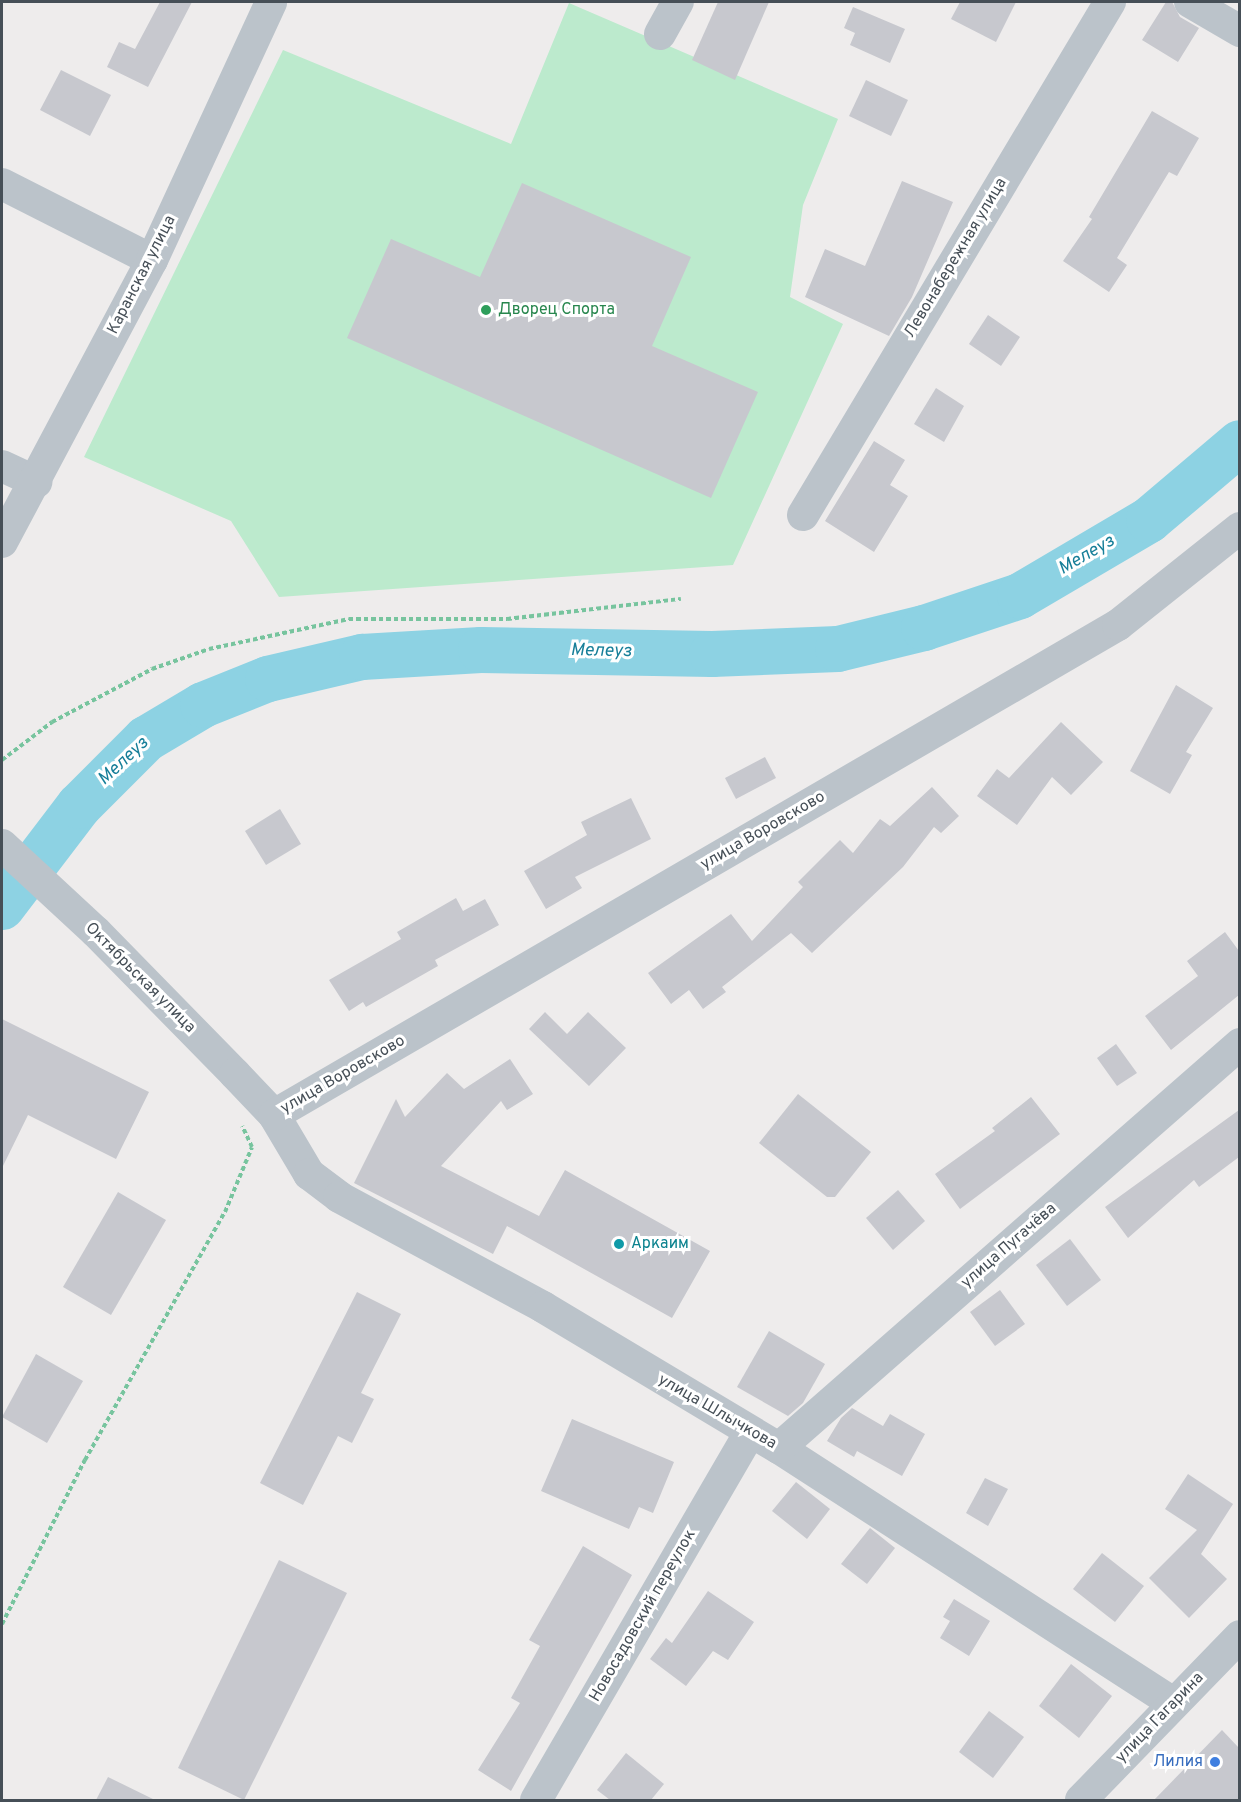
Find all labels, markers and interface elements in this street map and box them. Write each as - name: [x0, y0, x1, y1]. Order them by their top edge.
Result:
- street label: Левонабережная улица: [901, 175, 1011, 341]
- street label: Каранская улица: [104, 212, 180, 338]
- place label: Дворец Спорта: [498, 300, 615, 320]
- marker: Дворец Спорта: [479, 303, 493, 317]
- water label: Мелеуз: [1055, 531, 1119, 581]
- water label: Мелеуз: [570, 641, 632, 663]
- water label: Мелеуз: [94, 733, 154, 791]
- street label: улица Воровсково: [697, 788, 829, 874]
- street label: Октябрьская улица: [81, 919, 199, 1037]
- street label: улица Воровсково: [277, 1032, 409, 1118]
- street label: улица Пугачёва: [957, 1199, 1061, 1293]
- place label: Аркаим: [631, 1234, 689, 1254]
- marker: Аркаим: [612, 1237, 626, 1251]
- street label: улица Шлычкова: [654, 1370, 780, 1454]
- street label: Новосадовский переулок: [586, 1526, 700, 1706]
- street label: улица Гагарина: [1112, 1669, 1208, 1767]
- place label: Лилия: [1153, 1752, 1203, 1772]
- marker: Лилия: [1208, 1755, 1222, 1769]

